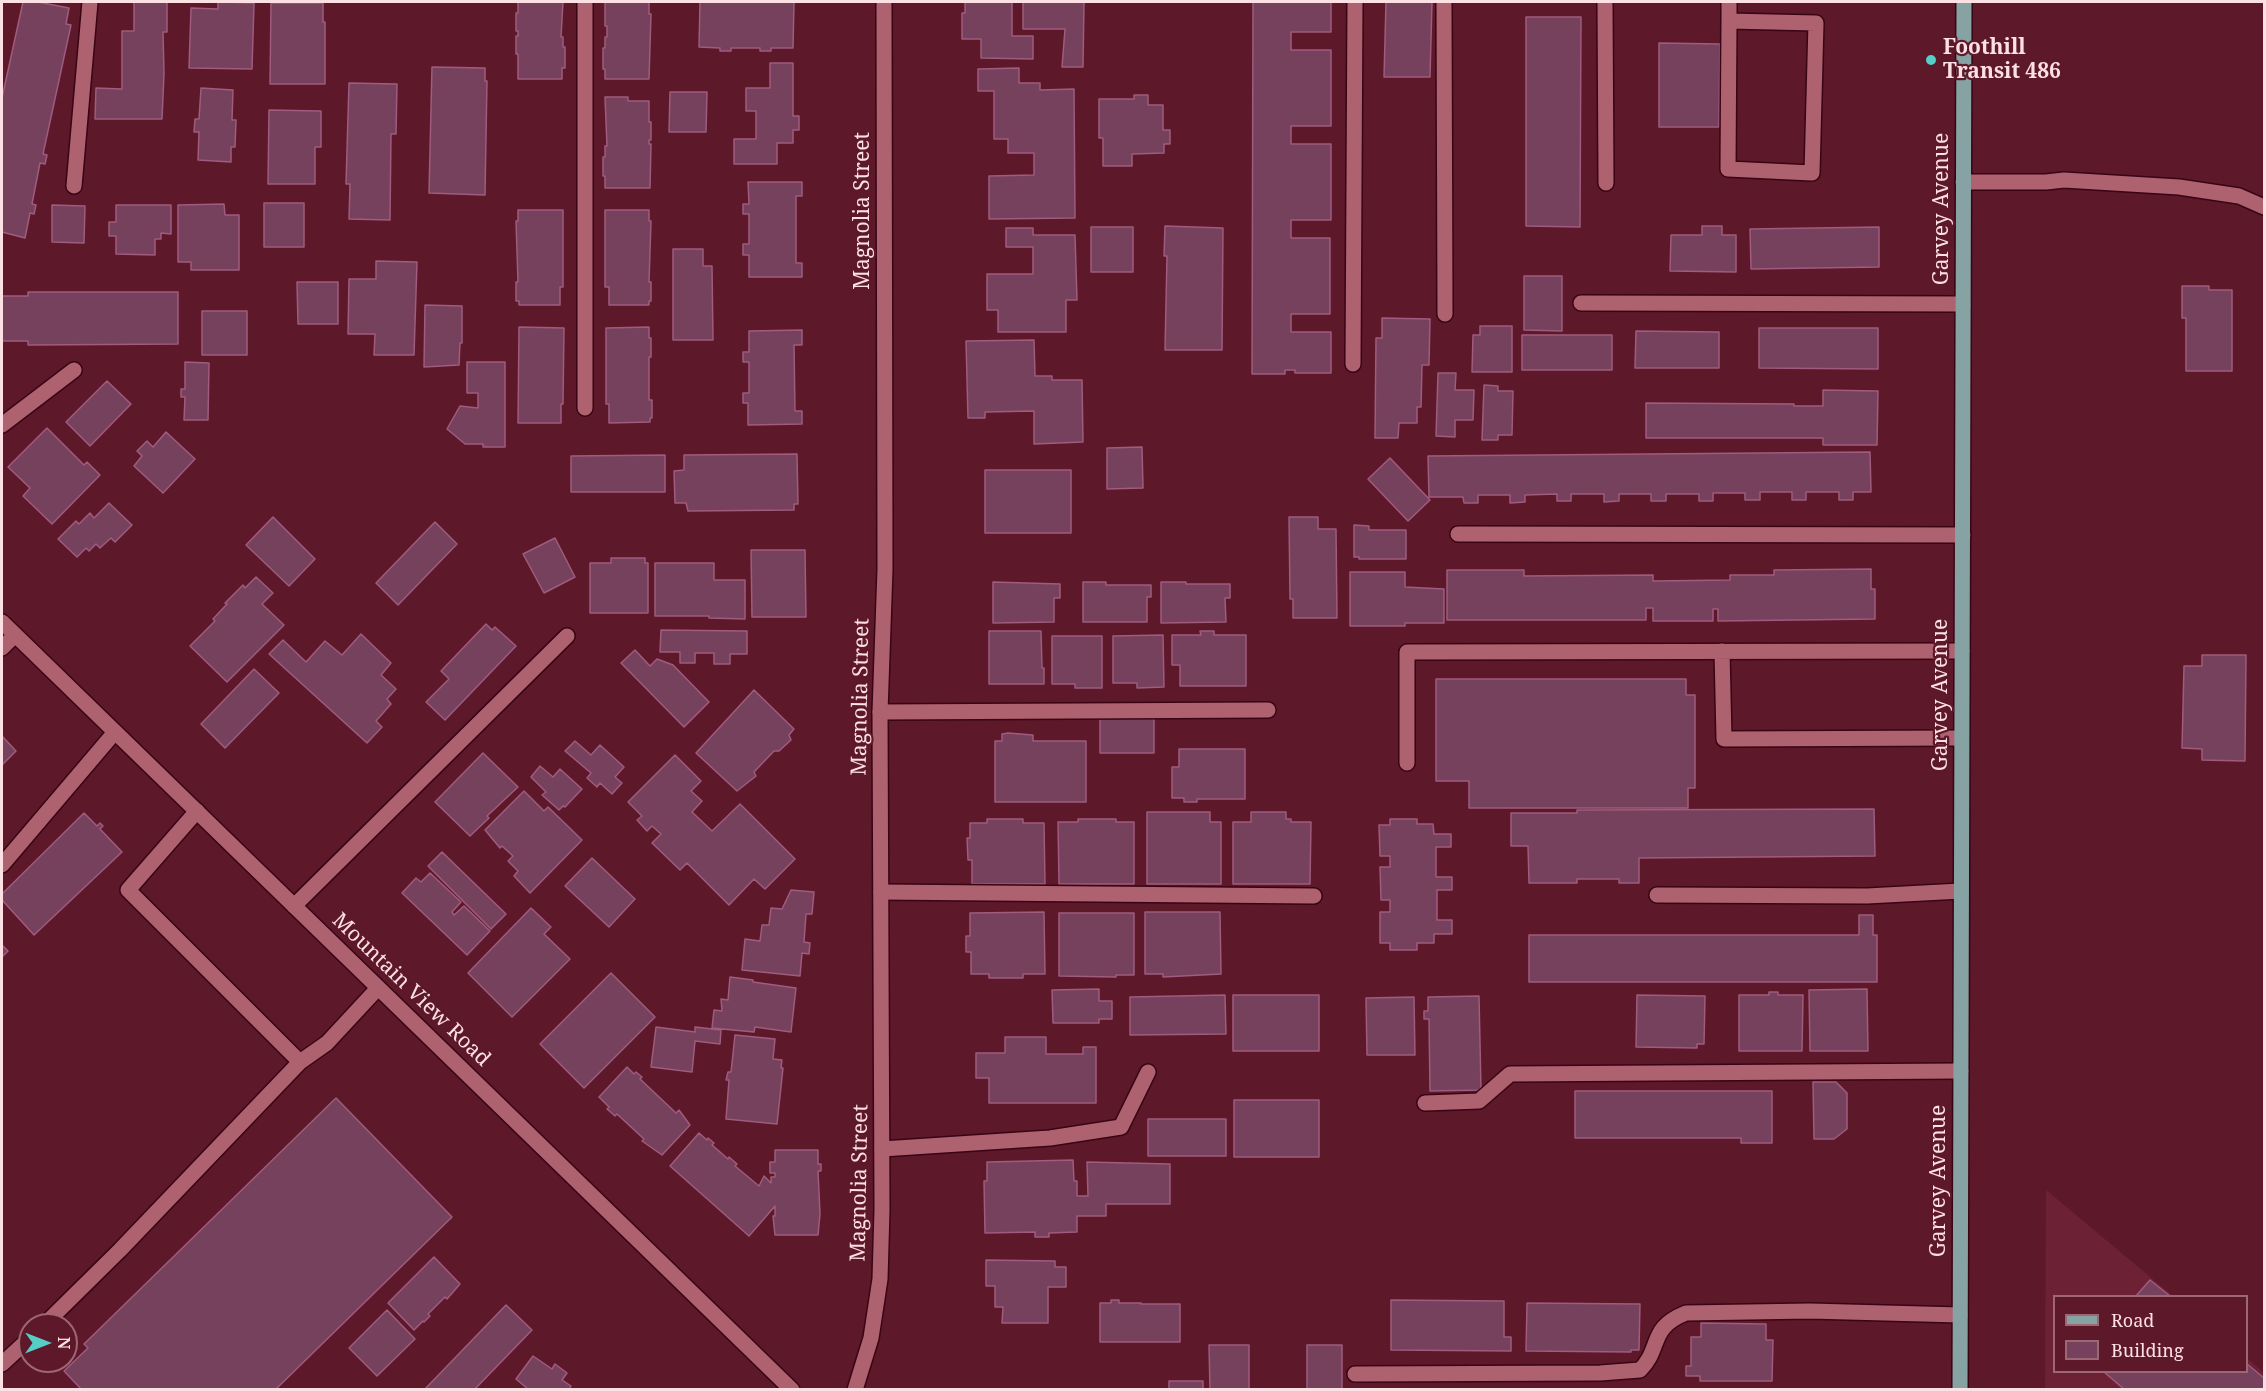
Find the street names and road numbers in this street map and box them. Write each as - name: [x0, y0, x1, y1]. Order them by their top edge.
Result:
- street label: Magnolia Street: [850, 132, 876, 290]
- street label: Garvey Avenue: [1929, 133, 1955, 285]
- street label: Magnolia Street: [847, 618, 875, 776]
- street label: Garvey Avenue: [1928, 619, 1954, 771]
- street label: Mountain View Road: [327, 908, 495, 1072]
- street label: Magnolia Street: [846, 1104, 874, 1262]
- street label: Garvey Avenue: [1926, 1105, 1952, 1257]

